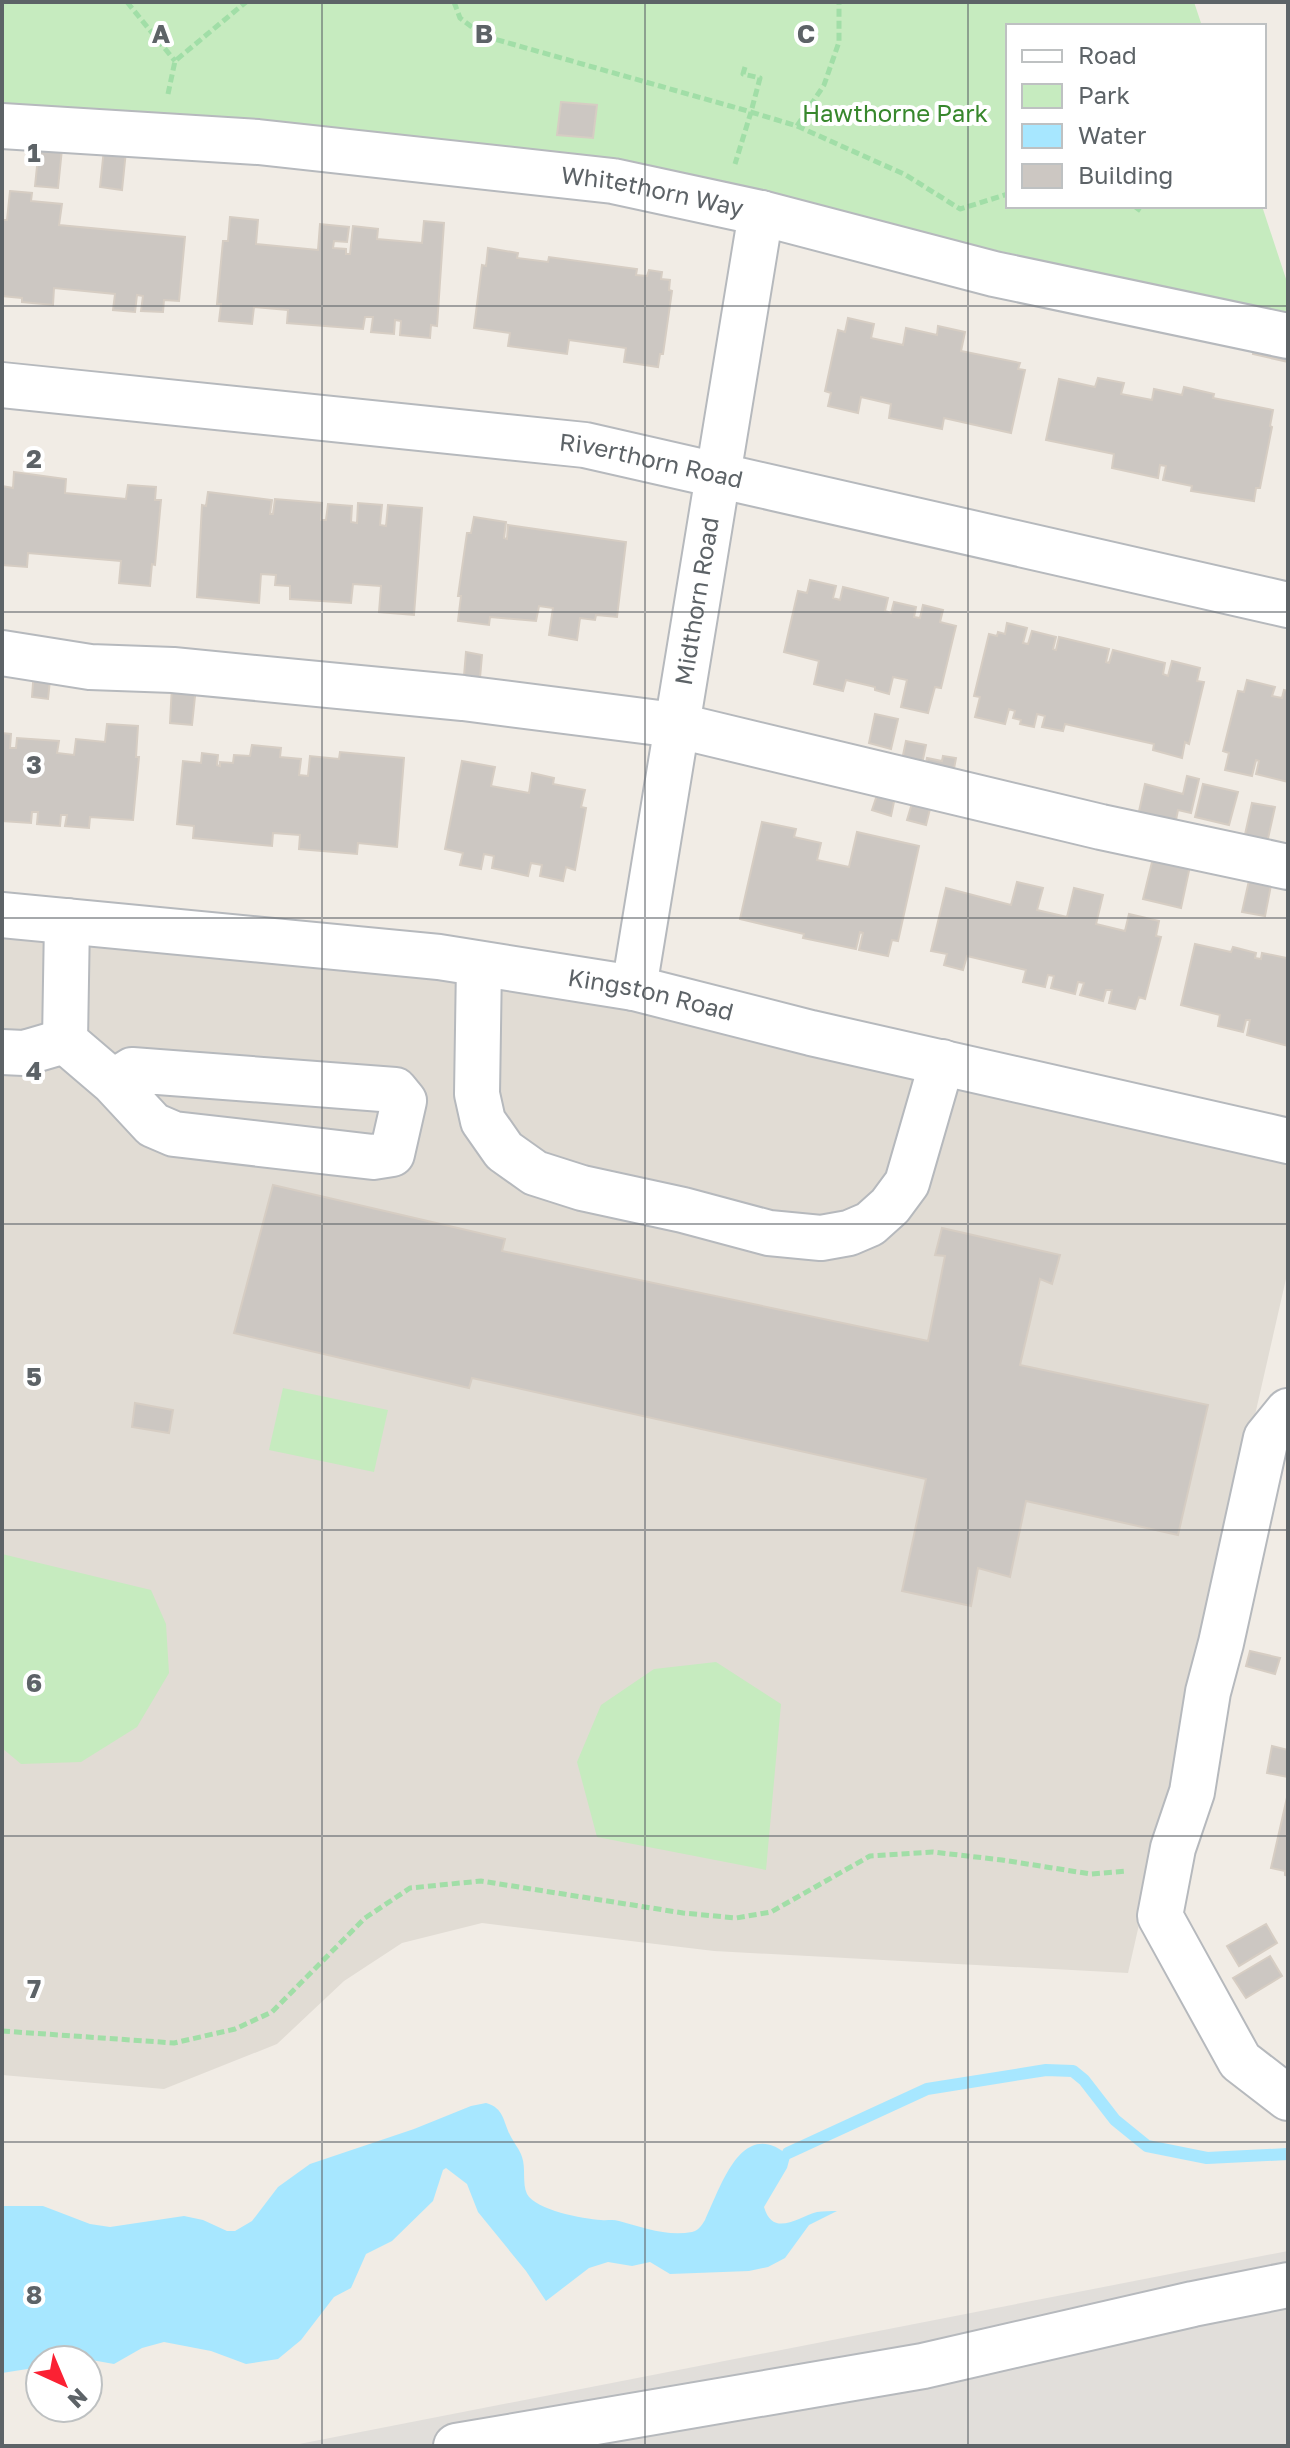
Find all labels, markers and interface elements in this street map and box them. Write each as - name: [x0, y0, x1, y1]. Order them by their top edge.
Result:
- text: A: [152, 18, 171, 49]
- text: B: [475, 18, 493, 49]
- text: C: [797, 18, 815, 49]
- legend: [1006, 24, 1266, 208]
- text: Road: [1078, 40, 1137, 69]
- text: Park: [1078, 80, 1130, 109]
- park label: Hawthorne Park: [802, 98, 988, 127]
- text: Water: [1078, 120, 1146, 149]
- text: 1: [27, 137, 41, 168]
- street label: Whitethorn Way: [560, 159, 746, 222]
- text: Building: [1078, 160, 1173, 189]
- street label: Riverthorn Road: [558, 426, 746, 494]
- text: 2: [26, 443, 42, 474]
- street label: Midthorn Road: [668, 515, 724, 687]
- text: 3: [26, 749, 42, 780]
- street label: Kingston Road: [566, 962, 737, 1026]
- text: 4: [26, 1055, 42, 1086]
- text: 5: [26, 1361, 42, 1392]
- text: 6: [26, 1667, 42, 1698]
- text: 7: [27, 1973, 41, 2004]
- text: 8: [26, 2279, 42, 2310]
- north arrow: [24, 2344, 104, 2424]
- text: N: [63, 2383, 94, 2414]

